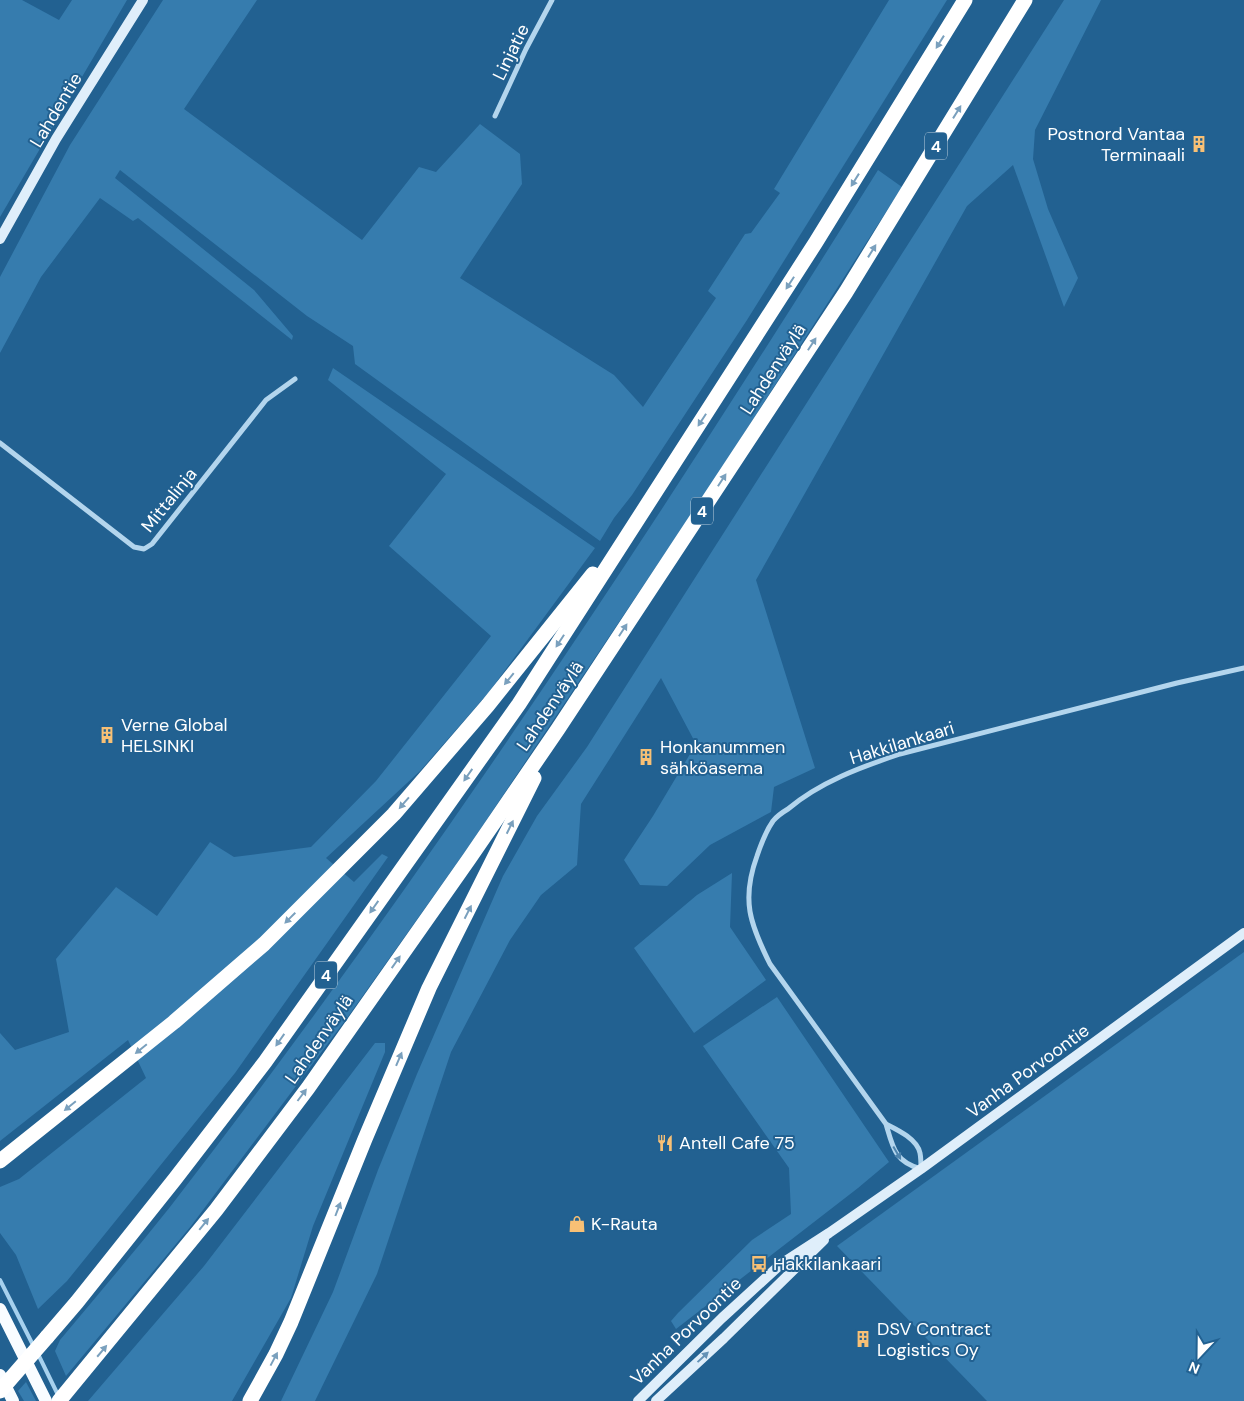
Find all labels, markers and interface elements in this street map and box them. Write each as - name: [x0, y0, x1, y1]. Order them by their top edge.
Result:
- street label: Linjatie: [487, 20, 535, 84]
- one-way arrow: [935, 35, 945, 48]
- street label: Lahdentie: [24, 68, 88, 152]
- one-way arrow: [952, 106, 961, 119]
- place label: Postnord Vantaa Terminaali: [1048, 122, 1185, 167]
- road number: 4: [925, 132, 947, 160]
- building icon: Postnord Vantaa Terminaali: [1189, 134, 1209, 154]
- one-way arrow: [850, 173, 859, 186]
- one-way arrow: [867, 244, 876, 257]
- one-way arrow: [785, 277, 795, 290]
- street label: Lahdenväylä: [735, 319, 811, 419]
- one-way arrow: [807, 337, 817, 351]
- one-way arrow: [697, 413, 707, 426]
- street label: Mittalinja: [136, 463, 202, 537]
- one-way arrow: [718, 473, 727, 486]
- road number: 4: [691, 498, 713, 524]
- one-way arrow: [618, 623, 628, 637]
- one-way arrow: [555, 634, 565, 647]
- street label: Lahdenväylä: [511, 656, 589, 756]
- one-way arrow: [503, 672, 514, 685]
- place label: Verne Global HELSINKI: [121, 713, 228, 758]
- street label: Hakkilankaari: [847, 716, 957, 770]
- building icon: Verne Global HELSINKI: [97, 725, 117, 745]
- place label: Honkanummen sähköasema: [660, 735, 785, 780]
- building icon: Honkanummen sähköasema: [636, 747, 656, 767]
- one-way arrow: [463, 768, 473, 782]
- one-way arrow: [399, 797, 410, 809]
- one-way arrow: [506, 820, 514, 835]
- one-way arrow: [369, 901, 379, 914]
- one-way arrow: [464, 905, 472, 919]
- one-way arrow: [284, 912, 296, 924]
- one-way arrow: [391, 956, 401, 969]
- road number: 4: [315, 962, 337, 988]
- street label: Lahdenväylä: [279, 990, 359, 1088]
- street label: Vanha Porvoontie: [962, 1018, 1094, 1124]
- one-way arrow: [275, 1033, 285, 1047]
- one-way arrow: [135, 1043, 148, 1054]
- one-way arrow: [395, 1052, 403, 1066]
- one-way arrow: [297, 1089, 308, 1102]
- one-way arrow: [63, 1100, 76, 1111]
- place label: Antell Cafe 75: [679, 1131, 795, 1155]
- restaurant icon: Antell Cafe 75: [655, 1133, 675, 1153]
- one-way arrow: [893, 1145, 901, 1160]
- one-way arrow: [334, 1202, 342, 1217]
- place label: K-Rauta: [591, 1212, 658, 1236]
- shop icon: K-Rauta: [567, 1214, 587, 1234]
- one-way arrow: [198, 1218, 209, 1231]
- place label: Hakkilankaari: [773, 1252, 881, 1276]
- bus stop icon: Hakkilankaari: [749, 1254, 769, 1274]
- street label: Vanha Porvoontie: [625, 1272, 747, 1390]
- place label: DSV Contract Logistics Oy: [877, 1317, 991, 1362]
- building icon: DSV Contract Logistics Oy: [853, 1329, 873, 1349]
- north arrow: [1174, 1331, 1224, 1381]
- one-way arrow: [96, 1344, 107, 1357]
- one-way arrow: [697, 1351, 709, 1363]
- one-way arrow: [269, 1352, 278, 1365]
- text: N: [1186, 1358, 1202, 1378]

